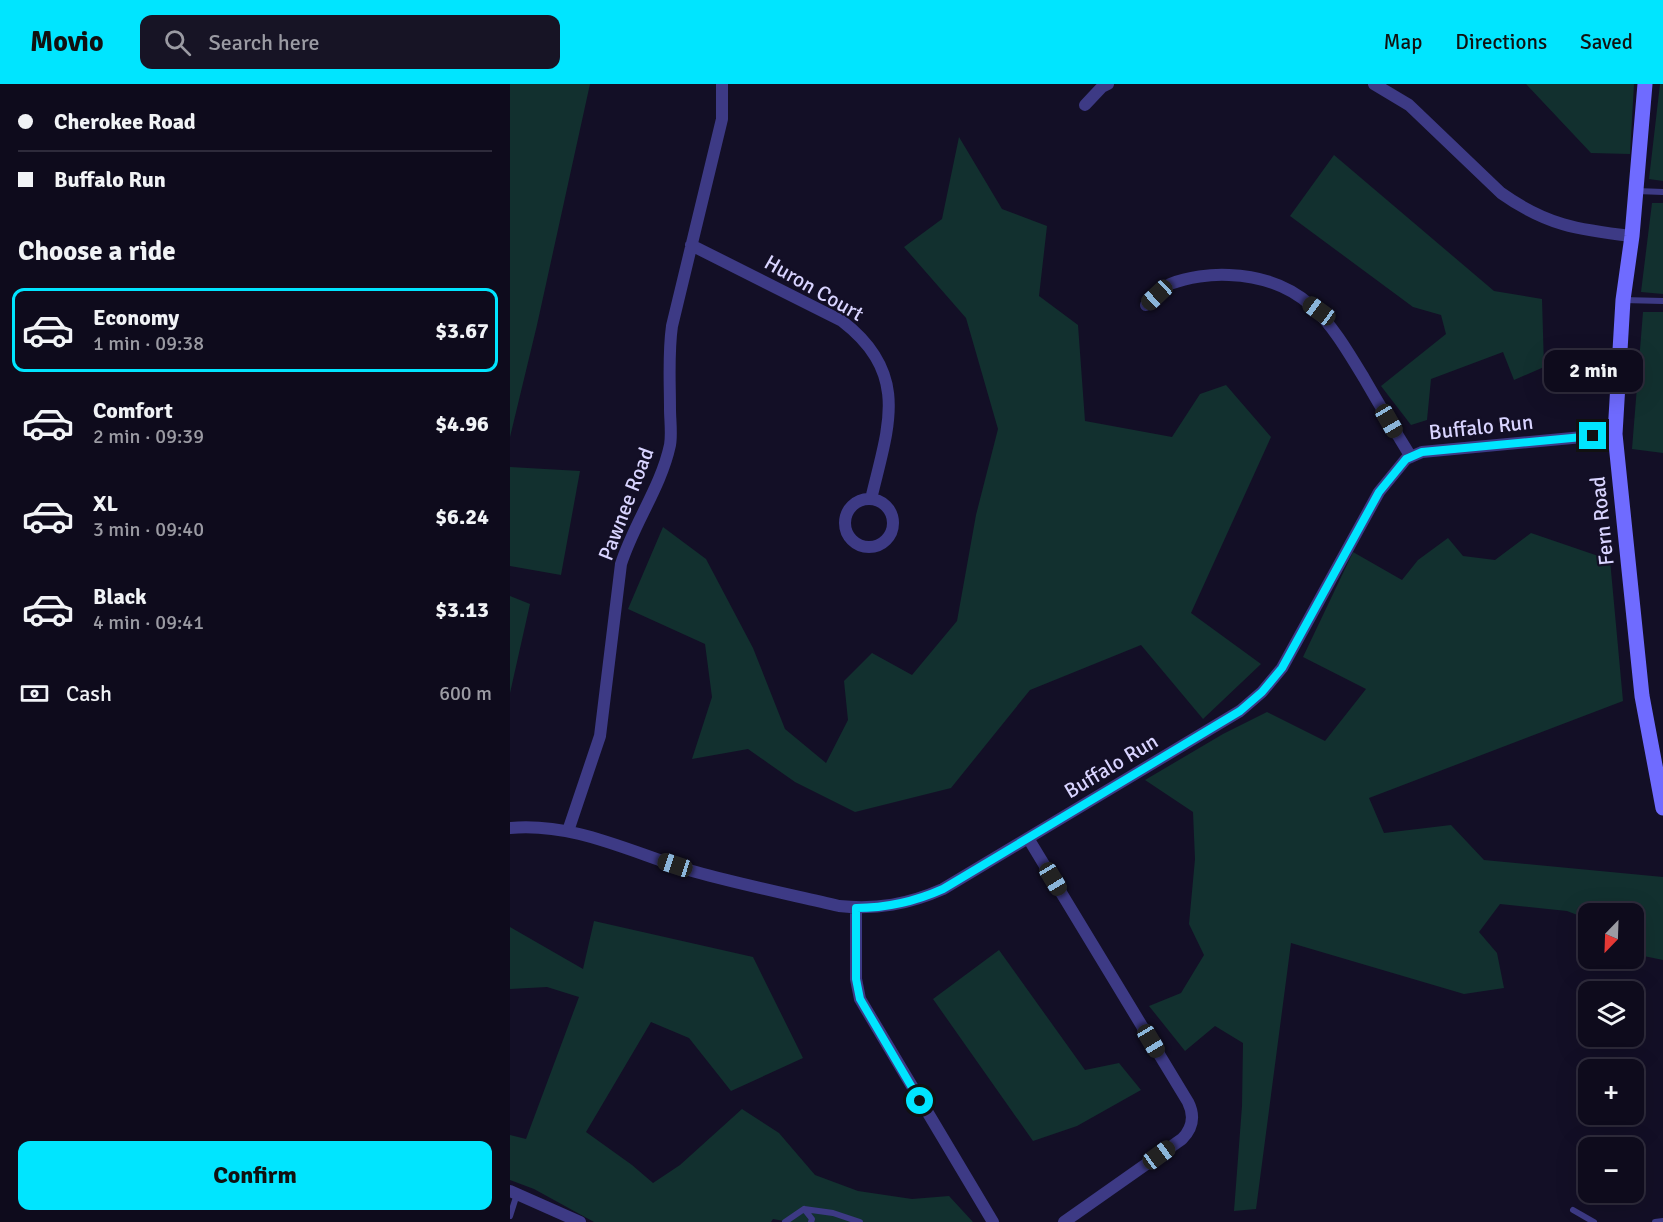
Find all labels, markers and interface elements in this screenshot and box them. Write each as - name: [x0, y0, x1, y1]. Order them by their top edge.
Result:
- search box: [140, 15, 560, 69]
- text: Movio: [30, 25, 104, 59]
- icon: search: [161, 26, 194, 59]
- text: Search here: [209, 29, 320, 56]
- text: Map: [1384, 29, 1422, 55]
- text: Directions: [1455, 29, 1547, 55]
- text: Saved: [1580, 29, 1633, 55]
- text: Cherokee Road: [54, 108, 196, 135]
- text: Buffalo Run: [54, 166, 166, 193]
- text: Choose a ride: [18, 235, 176, 268]
- street label: Huron Court: [760, 249, 868, 327]
- car: [1138, 276, 1176, 314]
- car: [1299, 293, 1339, 329]
- icon: car: [21, 303, 75, 357]
- text: Economy: [93, 304, 179, 331]
- text: $3.67: [435, 317, 489, 344]
- text: 1 min · 09:38: [93, 331, 204, 356]
- callout: 2 min: [1544, 349, 1642, 391]
- text: 2 min: [1569, 358, 1618, 383]
- icon: car: [21, 396, 75, 450]
- text: Comfort: [93, 397, 173, 424]
- car: [1372, 401, 1406, 441]
- street label: Buffalo Run: [1427, 409, 1535, 445]
- text: $4.96: [435, 410, 489, 437]
- route end: [1579, 422, 1606, 449]
- text: 2 min · 09:39: [93, 424, 204, 449]
- street label: Pawnee Road: [593, 444, 659, 564]
- street label: Fern Road: [1584, 475, 1620, 567]
- icon: car: [21, 489, 75, 543]
- text: XL: [93, 490, 118, 517]
- text: $6.24: [435, 503, 489, 530]
- text: 3 min · 09:40: [93, 517, 204, 542]
- icon: car: [21, 582, 75, 636]
- text: Black: [93, 583, 147, 610]
- text: $3.13: [435, 596, 489, 623]
- text: 4 min · 09:41: [93, 610, 204, 635]
- icon: cash: [18, 677, 51, 710]
- text: Cash: [66, 680, 112, 707]
- text: 600 m: [439, 681, 492, 706]
- street label: Buffalo Run: [1059, 728, 1163, 804]
- car: [655, 851, 695, 879]
- car: [1036, 859, 1070, 899]
- north arrow: [1578, 903, 1644, 969]
- map controls: [1578, 903, 1644, 1203]
- button: layers: [1578, 981, 1644, 1047]
- car: [1134, 1021, 1168, 1061]
- button: +: [1578, 1059, 1644, 1125]
- route start: [906, 1087, 933, 1114]
- car: [1139, 1137, 1179, 1173]
- button: −: [1578, 1137, 1644, 1203]
- button: Confirm: [18, 1141, 492, 1210]

